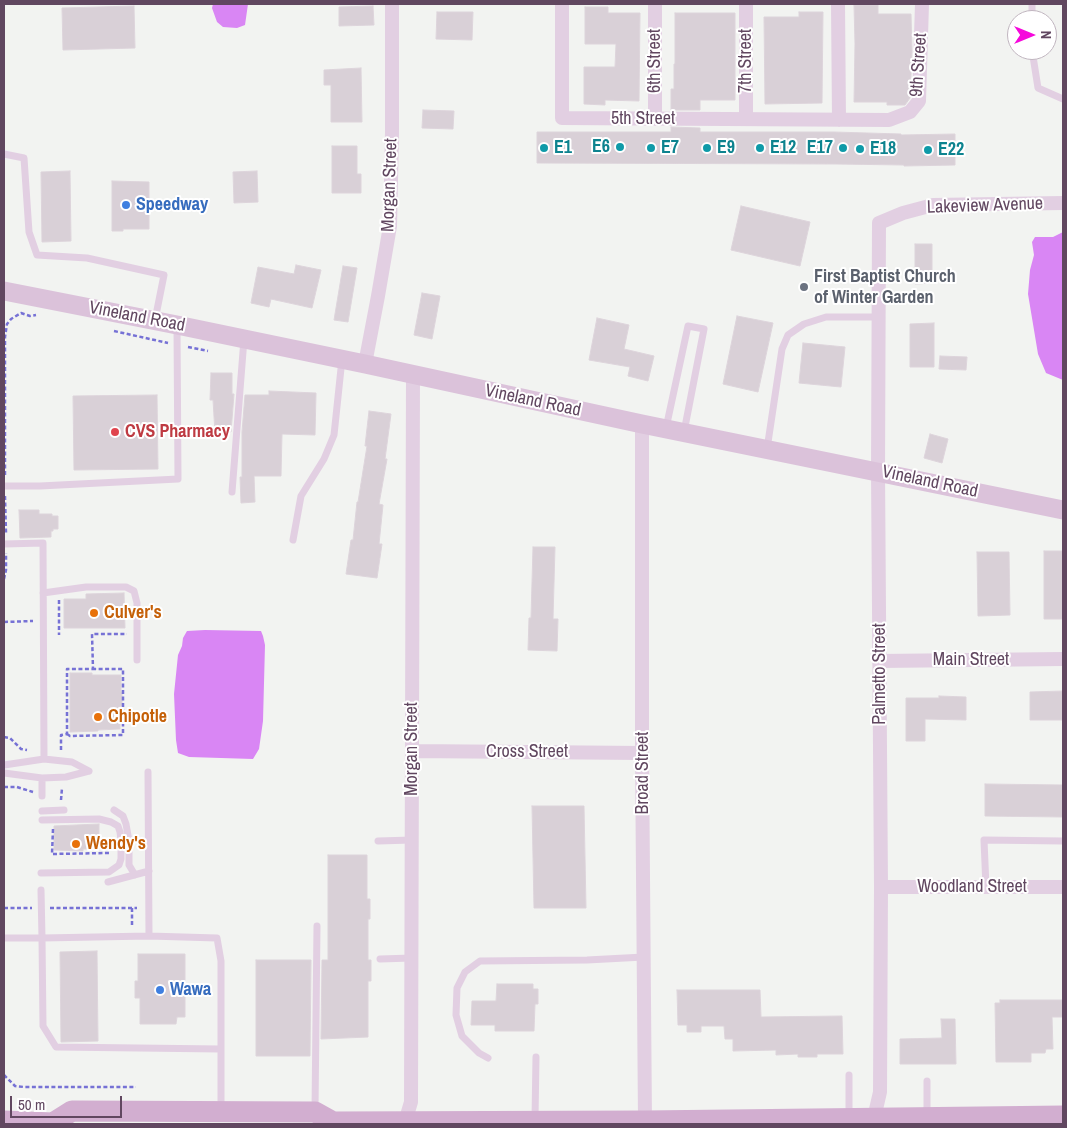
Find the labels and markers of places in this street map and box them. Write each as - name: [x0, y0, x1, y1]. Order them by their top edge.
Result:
- place label: E6: [592, 136, 610, 158]
- place label: E1: [554, 137, 572, 159]
- place label: E7: [661, 137, 679, 159]
- place label: E9: [717, 137, 735, 159]
- place label: E12: [770, 137, 796, 159]
- place label: E17: [807, 137, 833, 159]
- place label: E18: [870, 138, 896, 160]
- place label: E22: [938, 139, 964, 161]
- marker: E6: [614, 141, 626, 153]
- marker: E1: [538, 142, 550, 154]
- marker: E7: [645, 142, 657, 154]
- marker: E9: [701, 142, 713, 154]
- marker: E12: [754, 142, 766, 154]
- marker: E17: [837, 142, 849, 154]
- marker: E18: [854, 143, 866, 155]
- marker: E22: [922, 144, 934, 156]
- place label: Speedway: [136, 194, 208, 216]
- marker: Speedway: [120, 199, 132, 211]
- place label: First Baptist Church of Winter Garden: [814, 266, 956, 308]
- marker: First Baptist Church of Winter Garden: [798, 281, 810, 293]
- place label: CVS Pharmacy: [125, 421, 230, 443]
- marker: CVS Pharmacy: [109, 426, 121, 438]
- place label: Culver's: [104, 602, 162, 624]
- marker: Culver's: [88, 607, 100, 619]
- place label: Chipotle: [108, 706, 167, 728]
- marker: Chipotle: [92, 711, 104, 723]
- place label: Wendy's: [86, 833, 146, 855]
- marker: Wendy's: [70, 838, 82, 850]
- place label: Wawa: [170, 979, 211, 1001]
- marker: Wawa: [154, 984, 166, 996]

